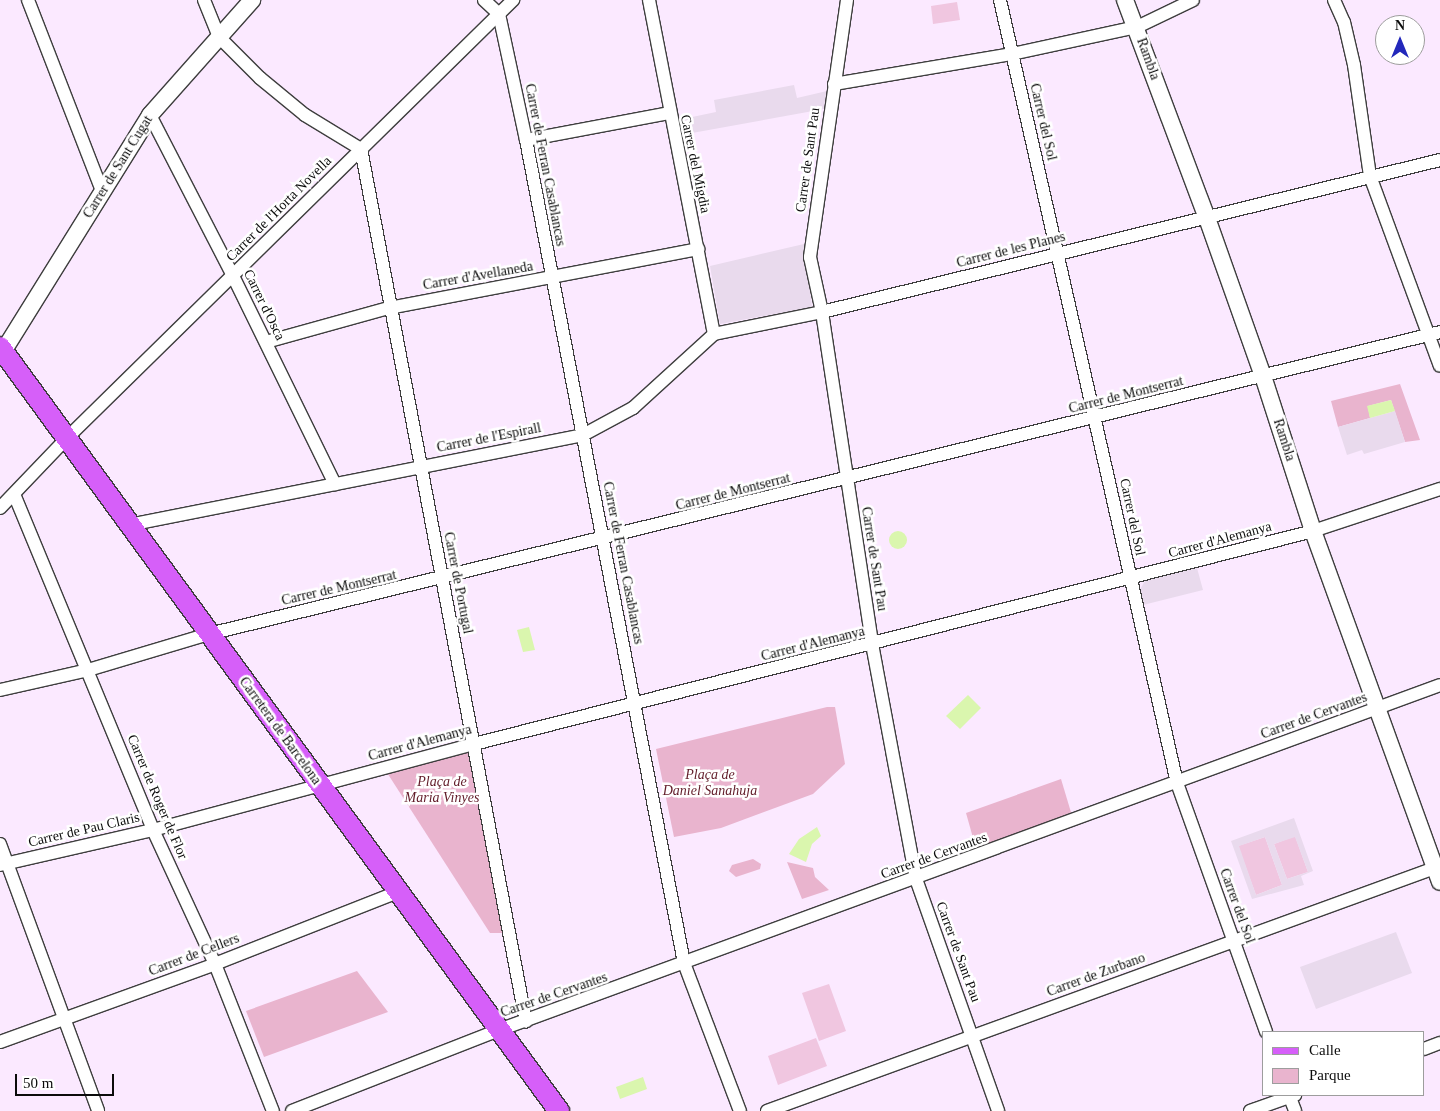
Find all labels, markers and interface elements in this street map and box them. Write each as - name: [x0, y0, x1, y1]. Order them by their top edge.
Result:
- north arrow: [1375, 15, 1425, 65]
- text: N: [1395, 18, 1405, 33]
- street label: Rambla: [1133, 36, 1163, 82]
- street label: Carrer de Ferran Casablancas: [521, 82, 569, 248]
- street label: Carrer del Sol: [1026, 82, 1060, 162]
- street label: Carrer de Sant Pau: [792, 107, 824, 213]
- street label: Carrer de Sant Cugat: [80, 113, 156, 221]
- street label: Carrer del Migdia: [676, 113, 714, 215]
- street label: Carrer de l'Horta Novella: [223, 153, 335, 265]
- street label: Carrer de les Planes: [955, 228, 1067, 272]
- street label: Carrer d'Avellaneda: [422, 258, 534, 294]
- street label: Carrer d'Osca: [240, 267, 288, 343]
- street label: Carrer de Montserrat: [1067, 373, 1185, 417]
- street label: Rambla: [1269, 417, 1299, 463]
- street label: Carrer de l'Espirall: [435, 420, 543, 456]
- street label: Carrer de Montserrat: [674, 470, 792, 514]
- street label: Carrer del Sol: [1116, 477, 1148, 557]
- street label: Carrer de Ferran Casablancas: [599, 480, 647, 646]
- street label: Carrer de Sant Pau: [857, 506, 891, 612]
- street label: Carrer d'Alemanya: [1166, 518, 1274, 562]
- street label: Carrer de Portugal: [440, 531, 476, 635]
- street label: Carrer de Montserrat: [280, 567, 398, 609]
- street label: Carrer d'Alemanya: [759, 623, 867, 665]
- street label: Carretera de Barcelona: [235, 674, 325, 788]
- street label: Carrer de Cervantes: [1259, 689, 1369, 743]
- street label: Carrer d'Alemanya: [366, 721, 474, 765]
- street label: Carrer de Roger de Flor: [123, 732, 191, 862]
- park label: Plaça de Daniel Sanahuja: [663, 767, 757, 800]
- park label: Plaça de Maria Vinyes: [405, 774, 479, 806]
- street label: Carrer de Pau Claris: [27, 809, 141, 851]
- street label: Carrer de Cervantes: [879, 829, 989, 883]
- street label: Carrer del Sol: [1216, 866, 1258, 946]
- street label: Carrer de Sant Pau: [932, 900, 984, 1004]
- street label: Carrer de Cellers: [146, 930, 242, 980]
- street label: Carrer de Zurbano: [1045, 949, 1147, 1001]
- street label: Carrer de Cervantes: [498, 969, 610, 1021]
- legend: [1262, 1031, 1425, 1096]
- text: Calle: [1309, 1042, 1341, 1058]
- scale bar: [18, 1064, 116, 1096]
- text: Parque: [1309, 1067, 1351, 1083]
- text: 50 m: [23, 1075, 53, 1091]

